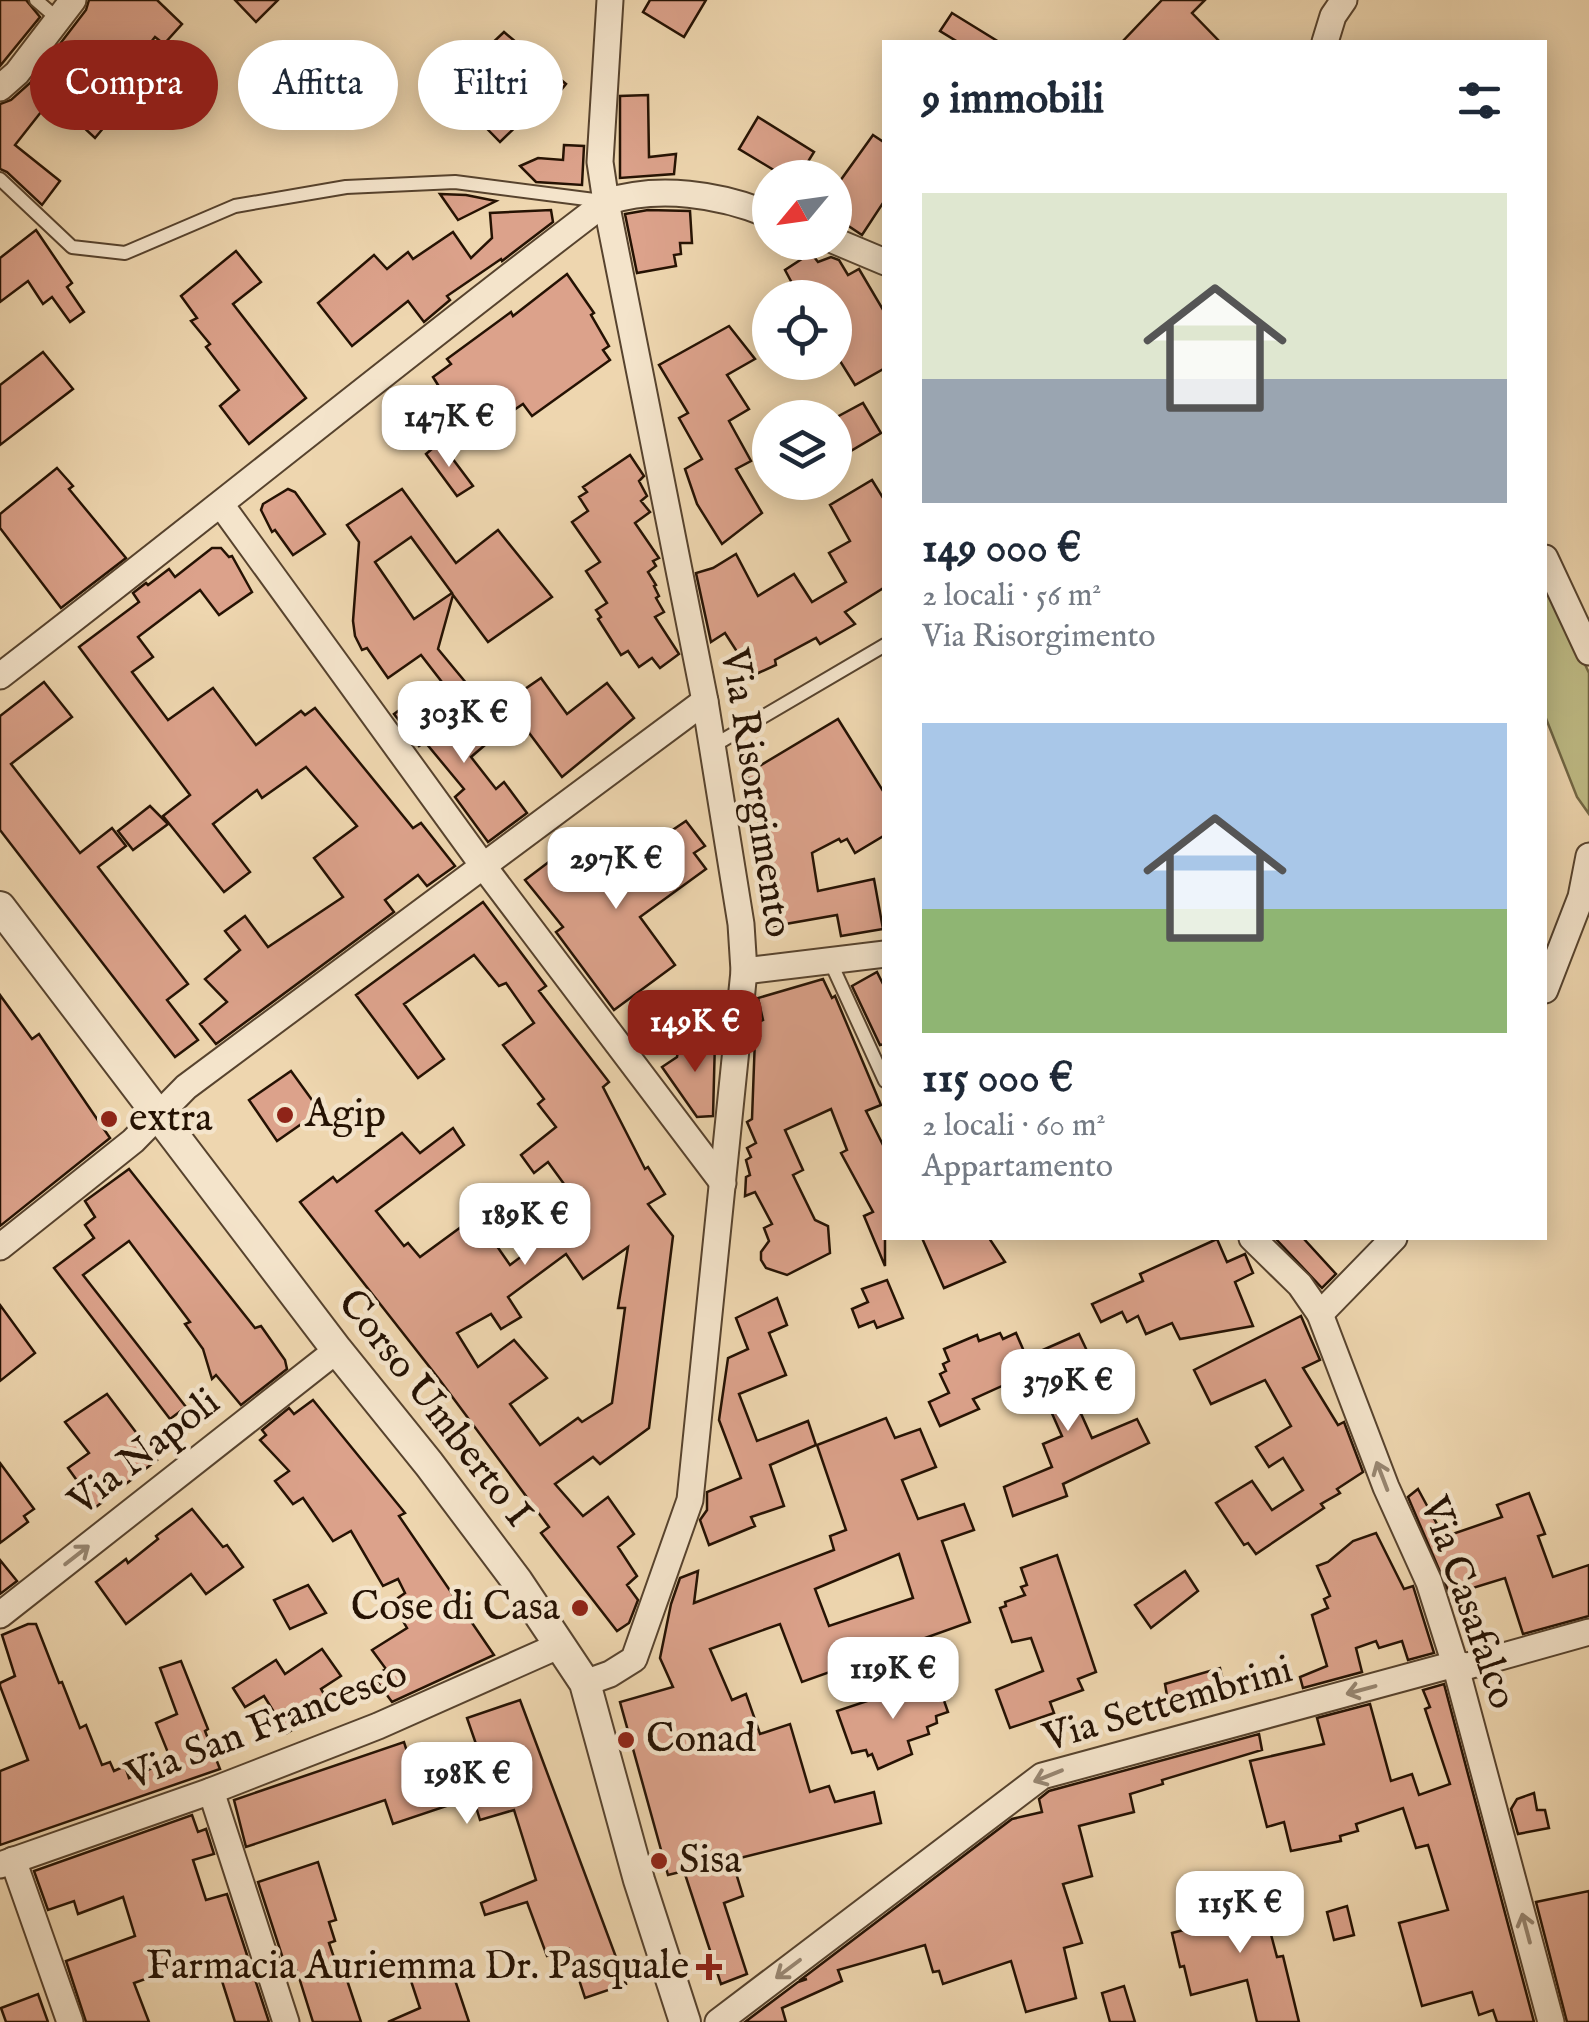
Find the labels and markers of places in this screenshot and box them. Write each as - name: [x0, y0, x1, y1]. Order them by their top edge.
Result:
- pin: 147K €: [368, 385, 530, 470]
- pin: 303K €: [383, 681, 545, 766]
- pin: 297K €: [535, 827, 697, 912]
- pin: 149K €: [614, 990, 776, 1075]
- place label: Agip: [304, 1090, 386, 1141]
- place label: extra: [129, 1094, 213, 1145]
- marker: Agip: [274, 1104, 296, 1126]
- marker: extra: [98, 1108, 120, 1130]
- pin: 189K €: [444, 1183, 606, 1268]
- pin: 379K €: [987, 1349, 1149, 1434]
- place label: Cose di Casa: [351, 1583, 561, 1634]
- marker: Cose di Casa: [569, 1597, 591, 1619]
- pin: 119K €: [812, 1637, 974, 1722]
- place label: Conad: [646, 1715, 757, 1766]
- marker: Conad: [615, 1729, 637, 1751]
- pin: 198K €: [386, 1742, 548, 1827]
- place label: Sisa: [679, 1836, 742, 1887]
- marker: Sisa: [648, 1850, 670, 1872]
- pin: 115K €: [1159, 1871, 1321, 1956]
- place label: Farmacia Auriemma Dr. Pasquale: [146, 1942, 689, 1993]
- marker: Farmacia Auriemma Dr. Pasquale: [698, 1956, 720, 1978]

